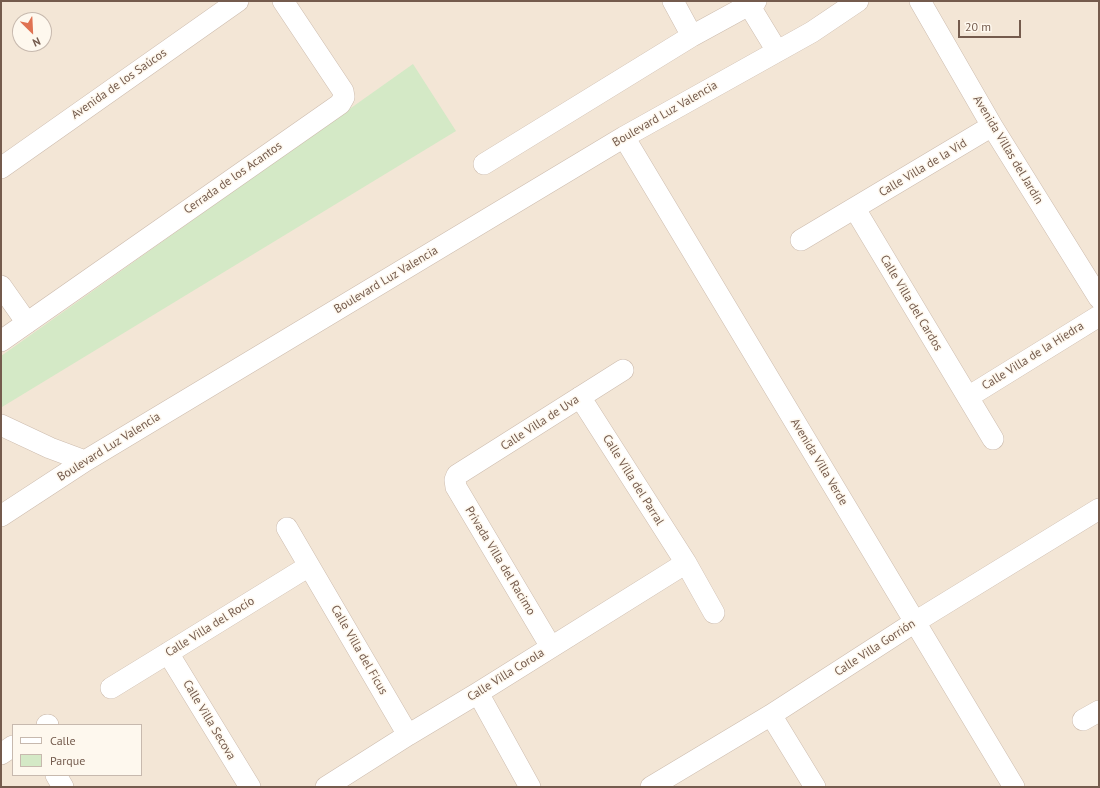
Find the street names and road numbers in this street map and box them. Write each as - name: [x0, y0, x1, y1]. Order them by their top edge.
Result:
- street label: Avenida de los Saúcos: [69, 46, 169, 122]
- street label: Boulevard Luz Valencia: [610, 78, 720, 150]
- street label: Avenida Villas del Jardín: [970, 93, 1046, 207]
- street label: Calle Villa de la Vid: [876, 136, 970, 200]
- street label: Cerrada de los Acantos: [181, 139, 285, 217]
- street label: Boulevard Luz Valencia: [331, 243, 441, 317]
- street label: Calle Villa del Cardos: [877, 253, 945, 353]
- street label: Calle Villa de la Hiedra: [979, 319, 1087, 393]
- street label: Calle Villa de Uva: [498, 392, 582, 454]
- street label: Boulevard Luz Valencia: [55, 409, 163, 485]
- street label: Avenida Villa Verde: [787, 416, 851, 508]
- street label: Calle Villa del Parral: [599, 432, 667, 528]
- street label: Privada Villa del Racimo: [462, 504, 538, 618]
- street label: Calle Villa del Rocío: [163, 594, 257, 660]
- street label: Calle Villa del Ficus: [328, 603, 390, 697]
- street label: Calle Villa Gorrión: [832, 617, 918, 679]
- street label: Calle Villa Corola: [465, 646, 547, 704]
- street label: Calle Villa Secova: [179, 677, 239, 763]

